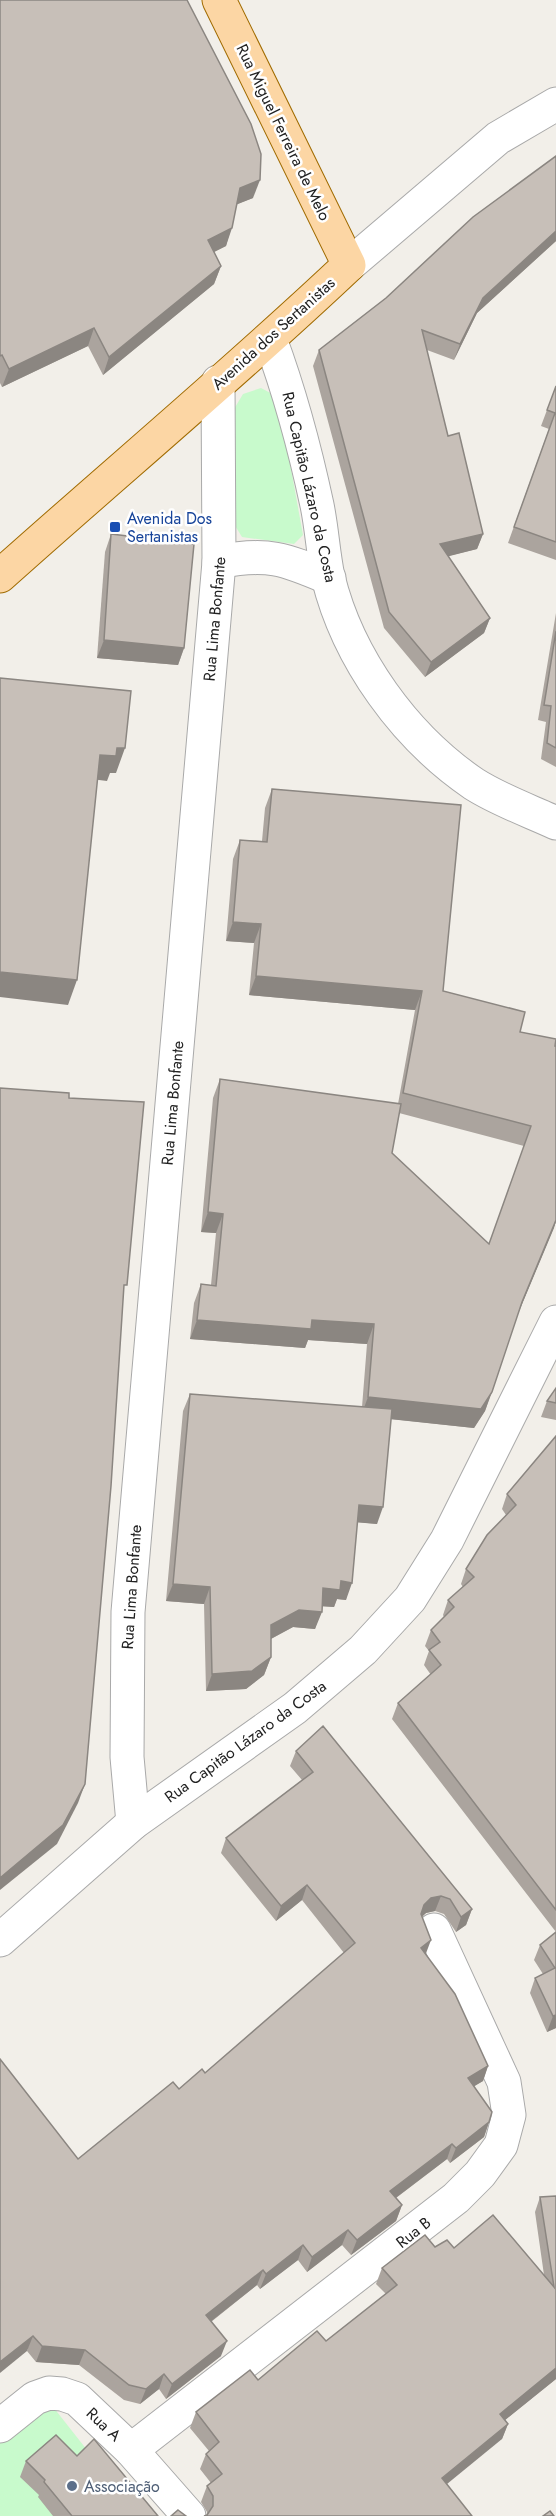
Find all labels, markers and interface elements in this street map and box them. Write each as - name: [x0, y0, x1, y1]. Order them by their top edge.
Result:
- street label: Rua Miguel Ferreira de Melo: [231, 40, 336, 225]
- street label: Avenida dos Sertanistas: [207, 272, 340, 395]
- street label: Rua Capitão Lázaro da Costa: [276, 390, 343, 585]
- place label: Avenida Dos Sertanistas: [127, 507, 212, 548]
- marker: Avenida Dos Sertanistas: [108, 520, 122, 534]
- street label: Rua Lima Bonfante: [198, 556, 231, 682]
- street label: Rua Lima Bonfante: [156, 1040, 189, 1166]
- street label: Rua Lima Bonfante: [116, 1524, 147, 1650]
- street label: Rua Capitão Lázaro da Costa: [160, 1675, 331, 1808]
- street label: Rua B: [391, 2211, 436, 2253]
- street label: Rua A: [81, 2402, 127, 2447]
- place label: Associação: [84, 2475, 160, 2498]
- marker: Associação: [65, 2479, 79, 2493]

